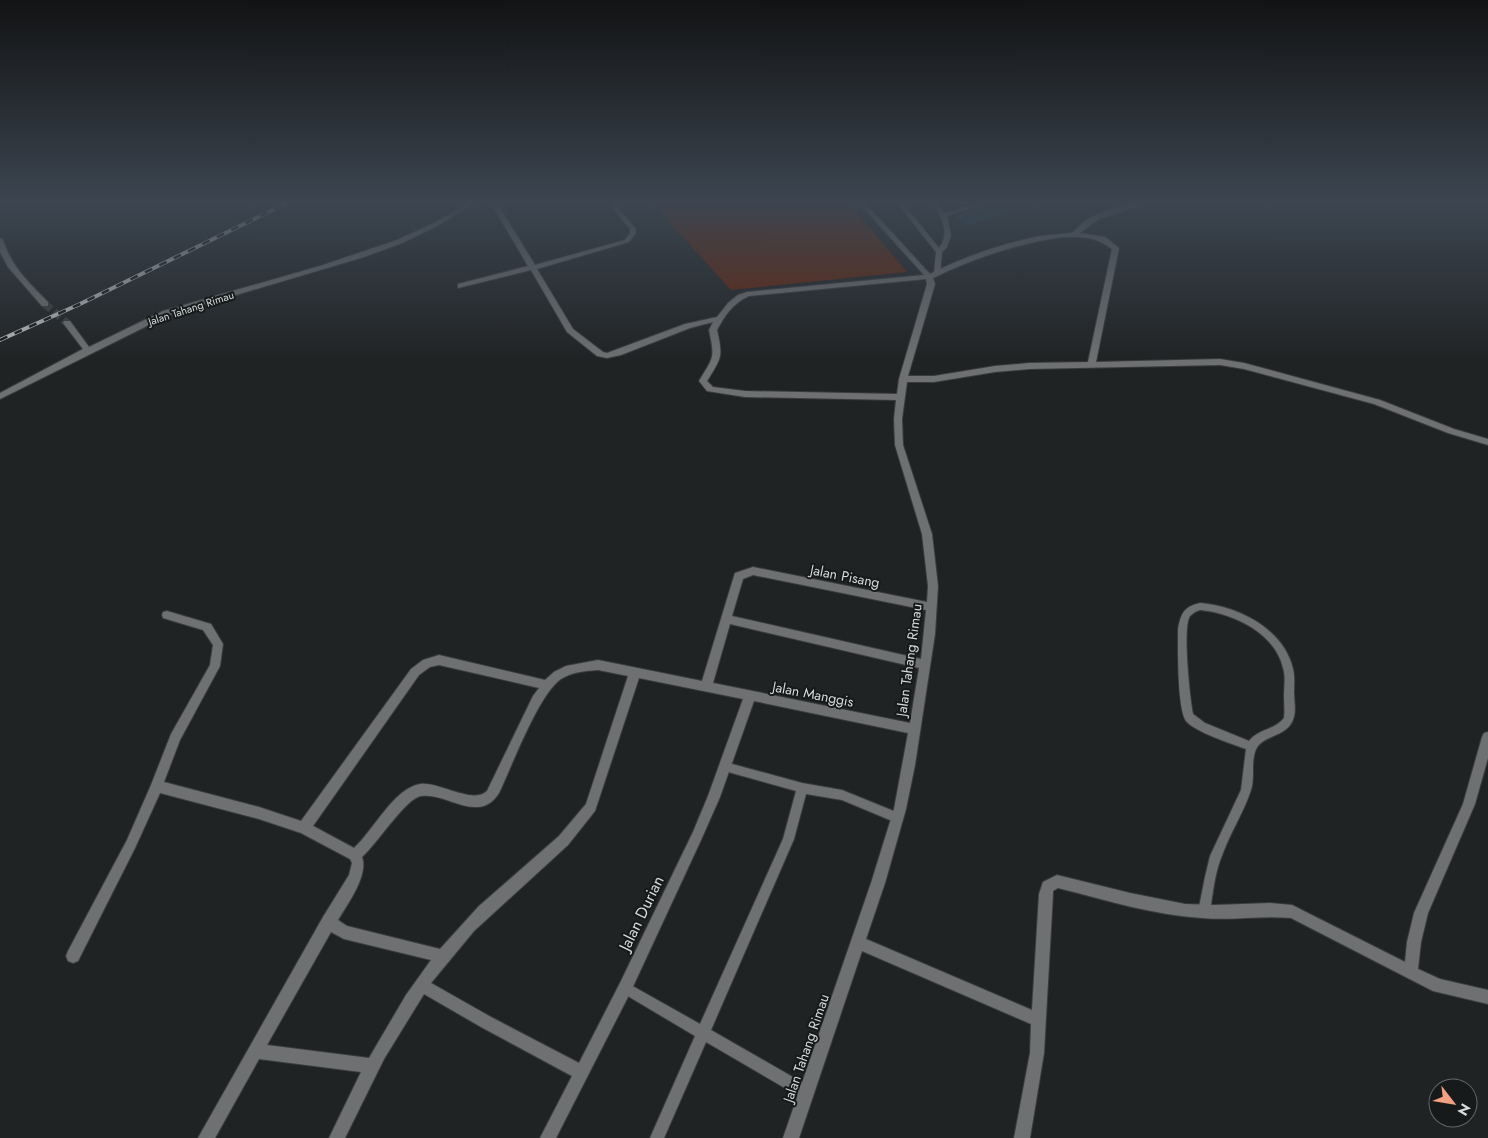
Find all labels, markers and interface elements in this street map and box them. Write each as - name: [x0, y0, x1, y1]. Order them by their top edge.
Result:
- street label: Jalan Tahang Rimau: [144, 287, 236, 330]
- street label: Jalan Pisang: [806, 559, 882, 593]
- street label: Jalan Tahang Rimau: [891, 602, 927, 720]
- street label: Jalan Manggis: [769, 676, 856, 712]
- street label: Jalan Durian: [612, 872, 670, 957]
- street label: Jalan Tahang Rimau: [777, 991, 834, 1107]
- north arrow: [1428, 1078, 1478, 1128]
- text: N: [1453, 1100, 1476, 1120]

